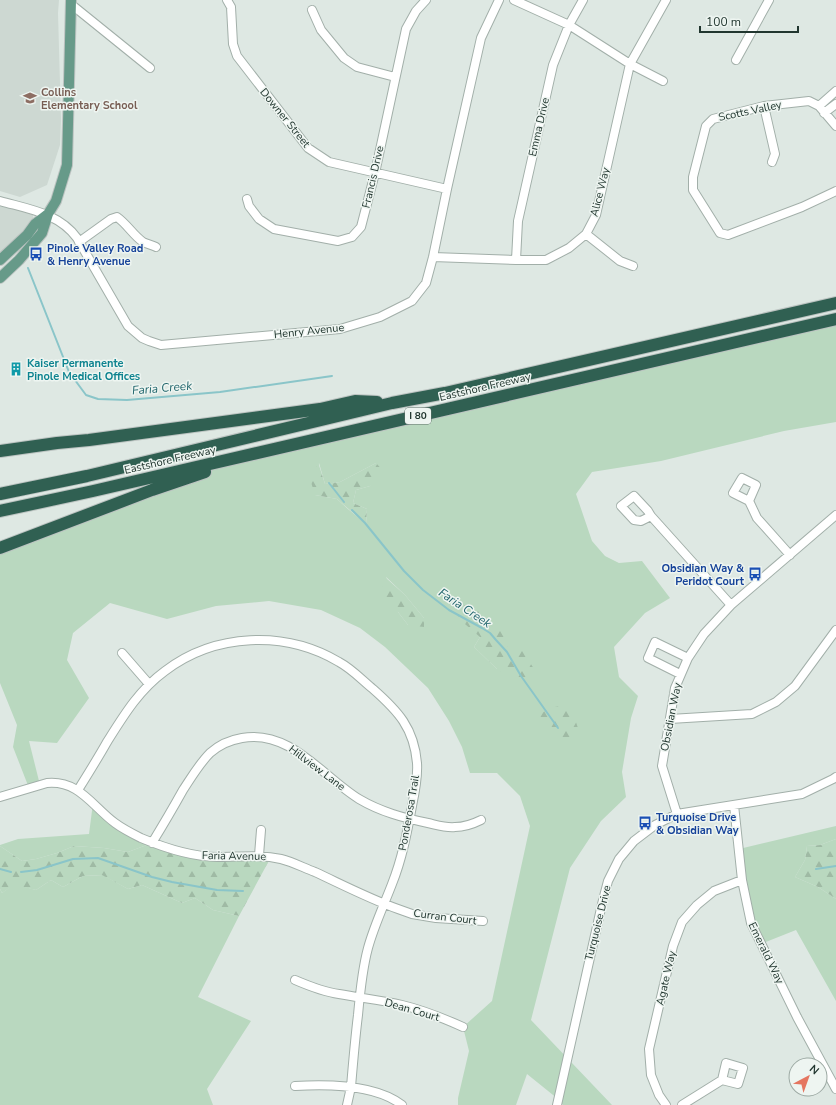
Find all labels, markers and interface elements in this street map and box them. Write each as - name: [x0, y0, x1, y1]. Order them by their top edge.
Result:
- scale bar: [700, 8, 798, 34]
- text: 100 m: [706, 14, 741, 30]
- place label: Collins Elementary School: [41, 85, 138, 113]
- street label: Downer Street: [256, 85, 314, 151]
- school or university icon: Collins Elementary School: [22, 90, 38, 106]
- street label: Emma Drive: [525, 96, 553, 158]
- street label: Scotts Valley: [717, 97, 783, 125]
- street label: Francis Drive: [359, 144, 388, 210]
- street label: Alice Way: [587, 165, 613, 218]
- place label: Pinole Valley Road & Henry Avenue: [47, 241, 143, 269]
- bus stop icon: Pinole Valley Road & Henry Avenue: [28, 246, 44, 262]
- street label: Henry Avenue: [273, 320, 345, 342]
- place label: Kaiser Permanente Pinole Medical Offices: [27, 356, 140, 384]
- building icon: Kaiser Permanente Pinole Medical Offices: [8, 361, 24, 377]
- street label: Eastshore Freeway: [438, 369, 533, 405]
- water label: Faria Creek: [131, 377, 194, 399]
- road number: I 80: [405, 408, 431, 424]
- street label: Eastshore Freeway: [123, 442, 218, 478]
- place label: Obsidian Way & Peridot Court: [661, 561, 745, 589]
- bus stop icon: Obsidian Way & Peridot Court: [747, 566, 763, 582]
- water label: Faria Creek: [436, 585, 495, 632]
- street label: Obsidian Way: [657, 681, 685, 753]
- street label: Hillview Lane: [286, 742, 348, 794]
- street label: Ponderosa Trail: [395, 773, 423, 852]
- place label: Turquoise Drive & Obsidian Way: [656, 810, 739, 838]
- bus stop icon: Turquoise Drive & Obsidian Way: [637, 815, 653, 831]
- street label: Faria Avenue: [202, 848, 266, 864]
- street label: Turquoise Drive: [581, 884, 615, 962]
- street label: Curran Court: [413, 906, 478, 928]
- street label: Emerald Way: [745, 920, 788, 987]
- street label: Agate Way: [652, 949, 680, 1007]
- street label: Dean Court: [383, 995, 441, 1025]
- north arrow: [788, 1057, 828, 1097]
- text: N: [806, 1061, 822, 1078]

